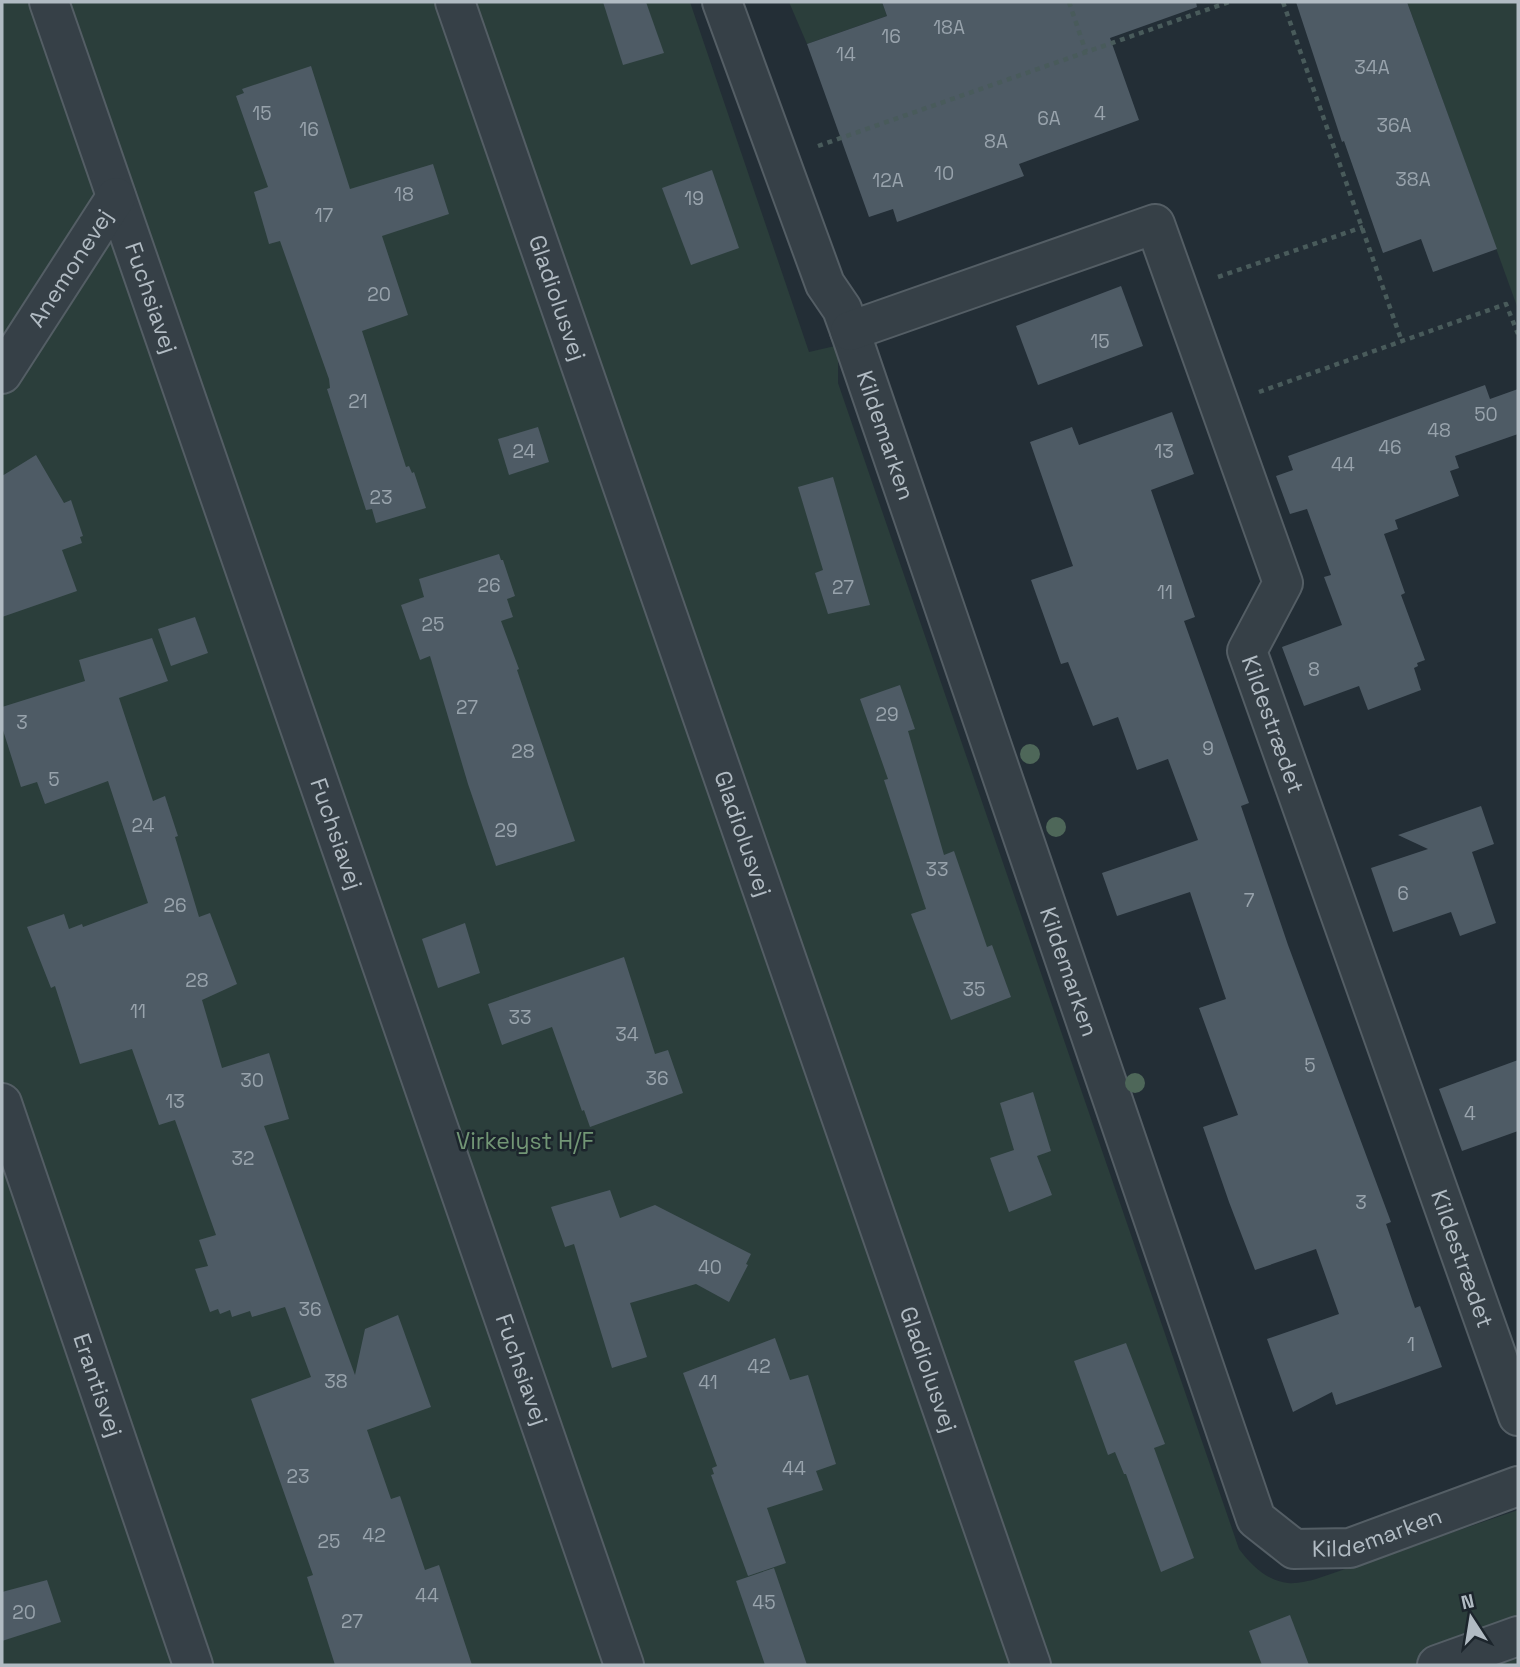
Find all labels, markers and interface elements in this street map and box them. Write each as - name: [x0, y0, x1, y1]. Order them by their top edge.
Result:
- house number: 18A: [933, 15, 965, 40]
- house number: 16: [881, 24, 901, 49]
- house number: 14: [836, 42, 856, 67]
- house number: 34A: [1354, 55, 1390, 80]
- house number: 15: [252, 101, 272, 126]
- house number: 4: [1094, 101, 1106, 126]
- house number: 6A: [1037, 106, 1061, 131]
- house number: 36A: [1376, 113, 1412, 138]
- house number: 16: [299, 117, 319, 142]
- house number: 8A: [984, 129, 1008, 154]
- house number: 10: [934, 161, 954, 186]
- house number: 38A: [1395, 167, 1431, 192]
- house number: 12A: [872, 168, 904, 193]
- house number: 18: [394, 182, 414, 207]
- house number: 19: [684, 186, 704, 211]
- street label: Anemonevej: [21, 203, 119, 333]
- house number: 17: [315, 203, 334, 228]
- street label: Gladiolusvej: [522, 231, 593, 365]
- street label: Fuchsiavej: [118, 238, 184, 358]
- house number: 20: [367, 282, 391, 307]
- house number: 15: [1090, 329, 1110, 354]
- street label: Kildemarken: [850, 367, 922, 504]
- house number: 21: [348, 389, 368, 414]
- house number: 50: [1474, 402, 1498, 427]
- house number: 48: [1427, 418, 1451, 443]
- house number: 46: [1378, 435, 1402, 460]
- house number: 24: [513, 439, 536, 464]
- house number: 13: [1154, 439, 1174, 464]
- house number: 44: [1331, 452, 1355, 477]
- house number: 23: [370, 485, 392, 510]
- house number: 26: [477, 573, 501, 598]
- house number: 27: [832, 575, 854, 600]
- house number: 11: [1157, 580, 1173, 605]
- house number: 25: [422, 612, 444, 637]
- street label: Kildestrædet: [1235, 651, 1311, 797]
- house number: 8: [1308, 657, 1320, 682]
- house number: 27: [456, 695, 478, 720]
- house number: 29: [875, 702, 899, 727]
- house number: 3: [16, 710, 28, 735]
- house number: 9: [1202, 736, 1214, 761]
- house number: 28: [511, 739, 535, 764]
- house number: 5: [48, 767, 60, 792]
- street label: Gladiolusvej: [707, 767, 779, 900]
- street label: Fuchsiavej: [303, 774, 370, 893]
- house number: 24: [132, 813, 155, 838]
- house number: 29: [494, 818, 518, 843]
- house number: 33: [926, 857, 948, 882]
- house number: 6: [1397, 881, 1409, 906]
- house number: 7: [1244, 888, 1255, 913]
- house number: 26: [163, 893, 187, 918]
- street label: Kildemarken: [1033, 903, 1105, 1040]
- house number: 28: [185, 968, 209, 993]
- house number: 35: [963, 977, 985, 1002]
- house number: 11: [130, 999, 146, 1024]
- house number: 33: [509, 1005, 531, 1030]
- house number: 34: [615, 1022, 639, 1047]
- house number: 5: [1304, 1053, 1316, 1078]
- house number: 36: [645, 1066, 669, 1091]
- house number: 30: [240, 1068, 264, 1093]
- house number: 13: [165, 1089, 185, 1114]
- house number: 4: [1464, 1101, 1476, 1126]
- park label: Virkelyst H/F: [456, 1126, 594, 1156]
- house number: 32: [232, 1146, 254, 1171]
- street label: Kildestrædet: [1424, 1186, 1501, 1332]
- house number: 3: [1355, 1190, 1367, 1215]
- house number: 40: [698, 1255, 722, 1280]
- house number: 36: [298, 1297, 322, 1322]
- street label: Gladiolusvej: [893, 1302, 964, 1436]
- street label: Fuchsiavej: [489, 1310, 555, 1429]
- street label: Erantisvej: [66, 1329, 129, 1441]
- house number: 1: [1407, 1332, 1415, 1357]
- house number: 42: [747, 1354, 771, 1379]
- house number: 38: [324, 1369, 348, 1394]
- house number: 41: [698, 1370, 718, 1395]
- house number: 44: [782, 1456, 806, 1481]
- house number: 23: [287, 1464, 309, 1489]
- street label: Kildemarken: [1312, 1500, 1446, 1564]
- house number: 42: [362, 1523, 386, 1548]
- house number: 25: [318, 1529, 340, 1554]
- house number: 44: [415, 1583, 439, 1608]
- north arrow: [1436, 1583, 1506, 1653]
- text: N: [1459, 1588, 1476, 1615]
- house number: 45: [752, 1590, 776, 1615]
- house number: 20: [12, 1600, 36, 1625]
- house number: 27: [341, 1609, 363, 1634]

